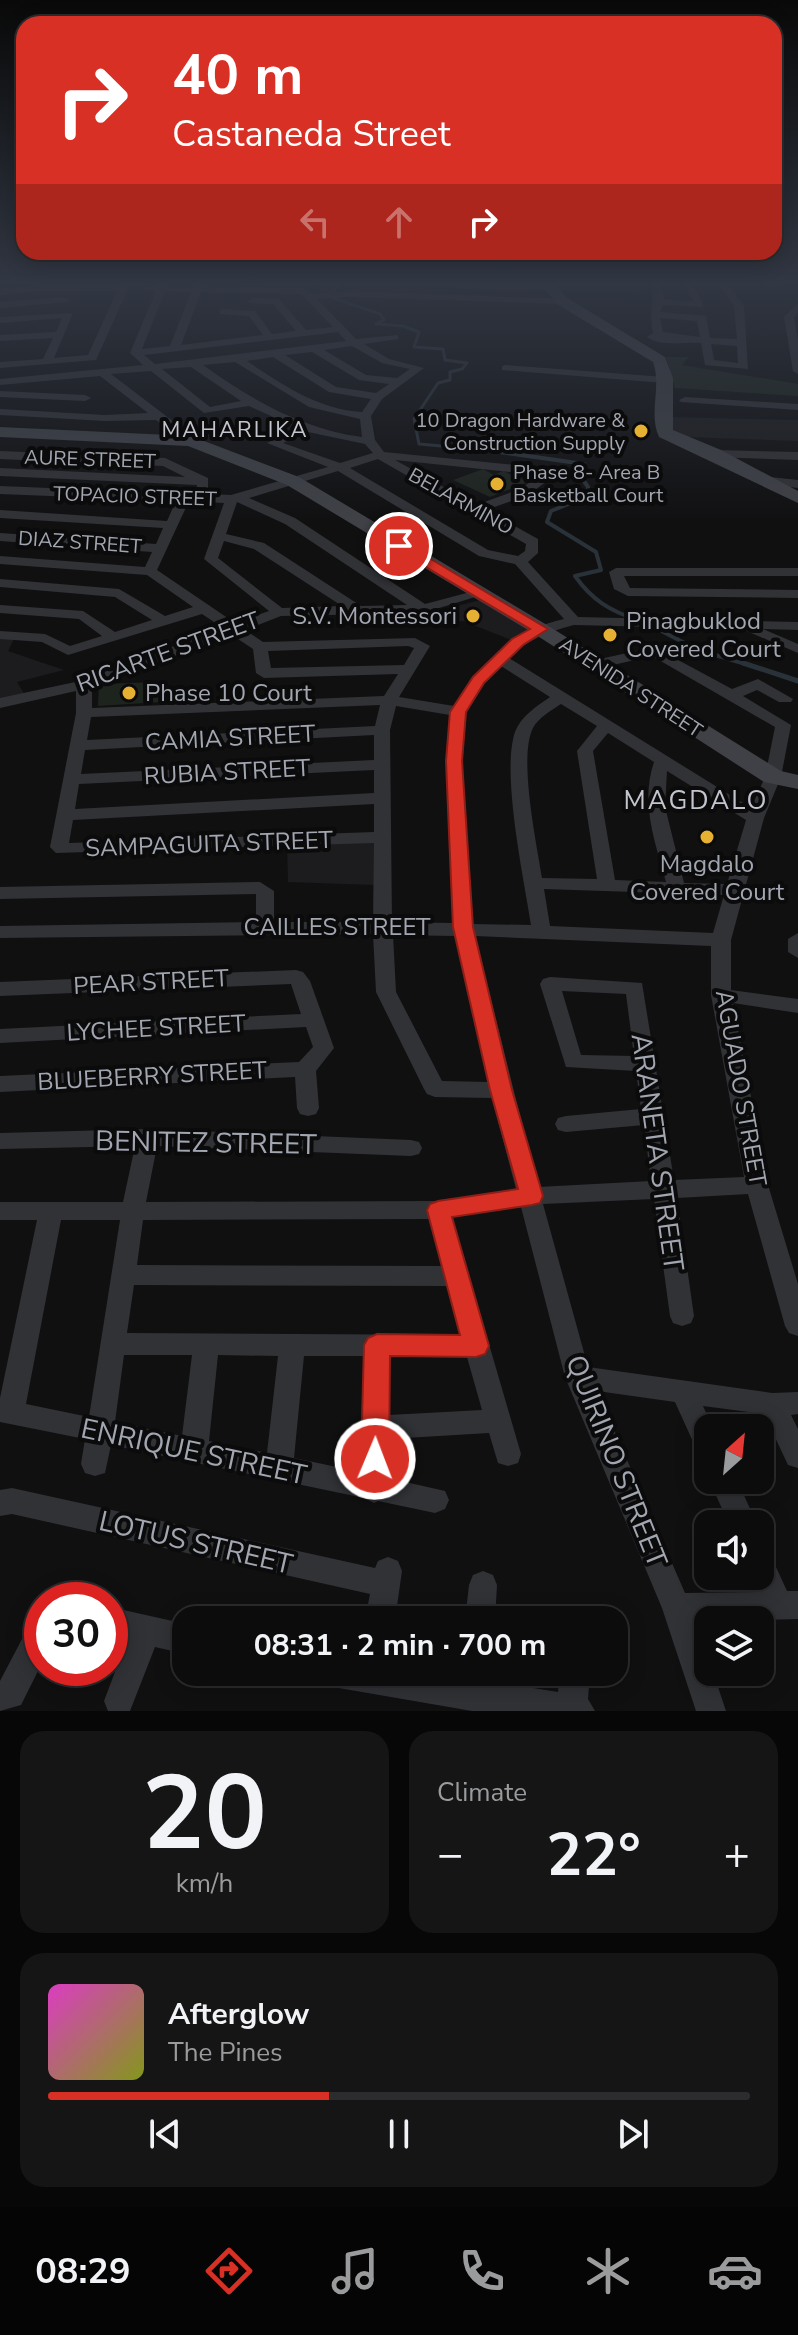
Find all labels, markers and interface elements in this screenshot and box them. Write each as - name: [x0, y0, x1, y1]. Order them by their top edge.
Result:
- text: 40 m: [172, 37, 303, 114]
- icon: right: [40, 48, 144, 152]
- text: Castaneda Street: [172, 110, 451, 159]
- icon: left: [293, 200, 337, 244]
- icon: ahead: [377, 200, 421, 244]
- icon: right: [461, 200, 505, 244]
- place label: 10 Dragon Hardware & Construction Supply: [416, 407, 626, 457]
- district label: MAHARLIKA: [161, 415, 309, 445]
- marker: 10 Dragon Hardware & Construction Supply: [632, 422, 650, 440]
- street label: AURE STREET: [24, 444, 156, 475]
- place label: Phase 8- Area B Basketball Court: [513, 459, 664, 509]
- street label: BELARMINO: [403, 462, 518, 541]
- marker: Phase 8- Area B Basketball Court: [488, 475, 506, 493]
- street label: TOPACIO STREET: [53, 480, 217, 513]
- pin: [365, 512, 433, 580]
- icon: arrive: [377, 524, 421, 568]
- street label: DIAZ STREET: [17, 525, 143, 560]
- place label: S.V. Montessori: [292, 600, 457, 632]
- street label: RICARTE STREET: [72, 604, 264, 700]
- place label: Pinagbuklod Covered Court: [626, 605, 781, 665]
- marker: S.V. Montessori: [464, 607, 482, 625]
- marker: Pinagbuklod Covered Court: [601, 626, 619, 644]
- street label: AVENIDA STREET: [554, 631, 708, 744]
- place label: Phase 10 Court: [145, 677, 312, 709]
- marker: Phase 10 Court: [120, 684, 138, 702]
- street label: CAMIA STREET: [144, 718, 317, 758]
- street label: RUBIA STREET: [143, 752, 312, 792]
- district label: MAGDALO: [624, 783, 768, 818]
- street label: SAMPAGUITA STREET: [85, 824, 334, 864]
- marker: Magdalo Covered Court: [698, 828, 716, 846]
- place label: Magdalo Covered Court: [630, 848, 785, 908]
- street label: CAILLES STREET: [243, 911, 431, 943]
- street label: PEAR STREET: [72, 962, 230, 1002]
- street label: AGUADO STREET: [708, 987, 774, 1189]
- street label: LYCHEE STREET: [66, 1007, 247, 1049]
- street label: ARANETA STREET: [622, 1031, 693, 1274]
- street label: BLUEBERRY STREET: [36, 1054, 268, 1098]
- street label: BENITEZ STREET: [95, 1122, 317, 1164]
- street label: QUIRINO STREET: [556, 1350, 676, 1573]
- street label: ENRIQUE STREET: [77, 1409, 310, 1494]
- north arrow: [694, 1414, 774, 1494]
- map controls: [694, 1414, 774, 1686]
- position arrow: [333, 1417, 417, 1501]
- street label: LOTUS STREET: [95, 1502, 296, 1584]
- button: sound: [694, 1510, 774, 1590]
- speed limit sign: 30: [24, 1582, 128, 1686]
- button: layers: [694, 1606, 774, 1686]
- text: 08:31 · 2 min · 700 m: [254, 1625, 546, 1666]
- text: 20: [142, 1743, 267, 1885]
- text: Climate: [437, 1775, 527, 1810]
- text: 22°: [546, 1814, 641, 1896]
- text: −: [437, 1825, 463, 1885]
- text: +: [724, 1825, 750, 1885]
- text: km/h: [176, 1866, 233, 1901]
- text: Afterglow: [168, 1994, 309, 2035]
- text: The Pines: [168, 2035, 283, 2070]
- icon: previous: [143, 2112, 187, 2156]
- icon: pause: [377, 2112, 421, 2156]
- icon: next: [611, 2112, 655, 2156]
- icon: directions: [201, 2243, 257, 2299]
- icon: music: [327, 2243, 383, 2299]
- icon: phone: [454, 2243, 510, 2299]
- icon: climate: [580, 2243, 636, 2299]
- icon: car: [707, 2243, 763, 2299]
- text: 08:29: [35, 2247, 131, 2296]

